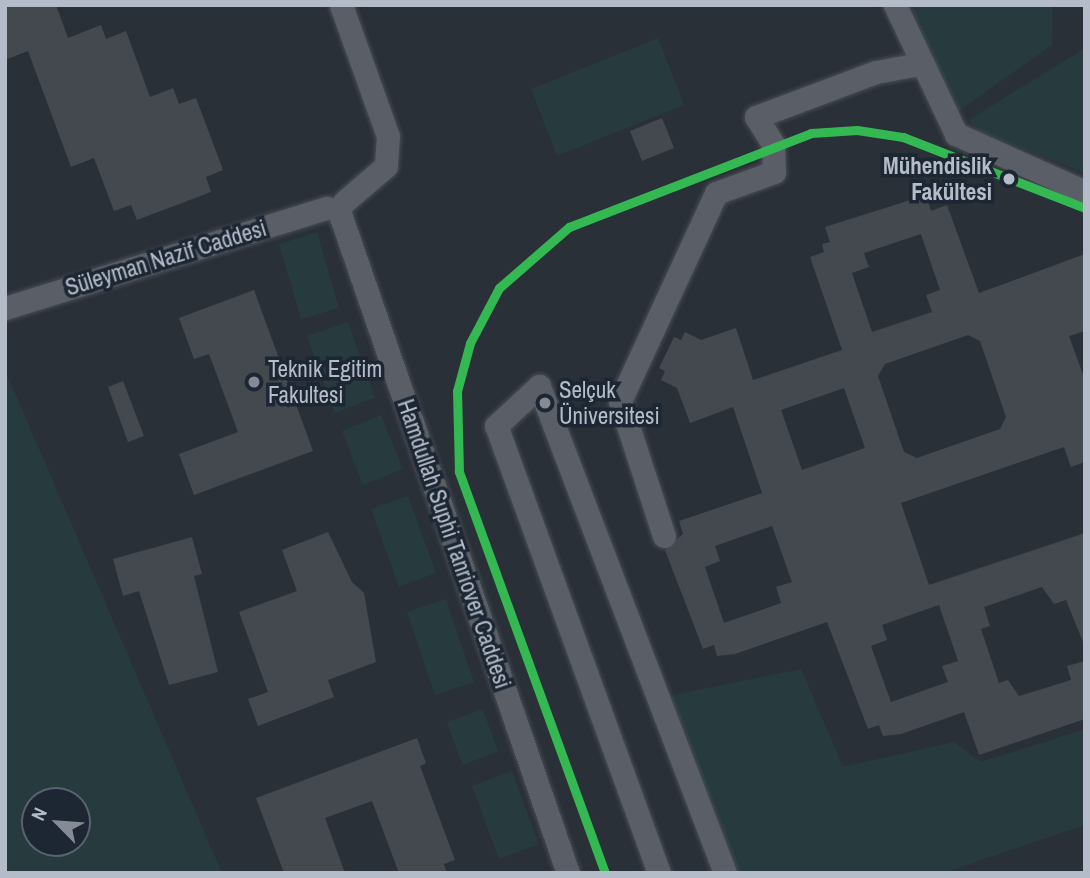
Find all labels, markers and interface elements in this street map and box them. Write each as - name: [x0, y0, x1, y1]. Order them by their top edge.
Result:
- place label: Mühendislik Fakültesi: [883, 152, 992, 206]
- marker: Mühendislik Fakültesi: [998, 168, 1020, 190]
- street label: Süleyman Nazif Caddesi: [62, 214, 270, 302]
- place label: Teknik Egitim Fakultesi: [268, 355, 382, 409]
- marker: Teknik Egitim Fakultesi: [246, 374, 262, 390]
- place label: Selçuk Üniversitesi: [559, 376, 660, 430]
- marker: Selçuk Üniversitesi: [537, 395, 553, 411]
- street label: Hamdullah Suphi Tanriover Caddesi: [391, 396, 517, 692]
- north arrow: [21, 787, 91, 857]
- text: N: [25, 803, 53, 825]

